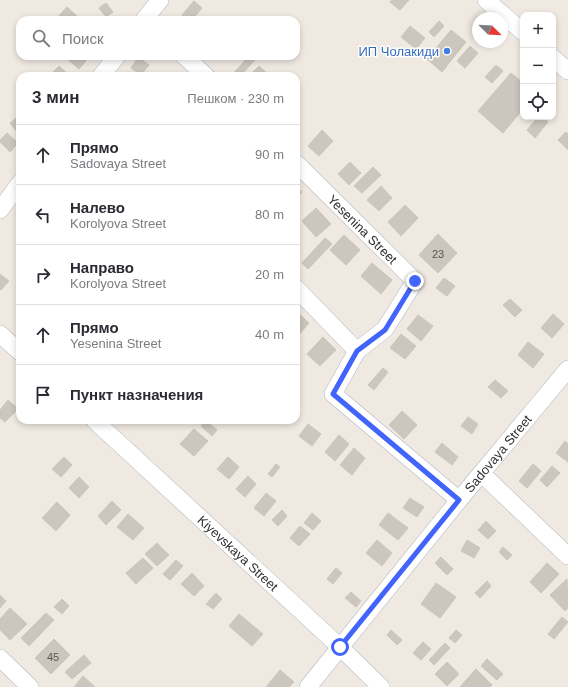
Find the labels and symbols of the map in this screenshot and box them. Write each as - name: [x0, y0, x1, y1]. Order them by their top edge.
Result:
- north arrow: [472, 12, 508, 48]
- place label: ИП Чолакиди: [358, 44, 439, 59]
- marker: ИП Чолакиди: [442, 46, 452, 56]
- street label: Yesenina Street: [325, 192, 400, 267]
- house number: 23: [432, 248, 444, 260]
- route end: [406, 272, 424, 290]
- street label: Sadovaya Street: [462, 412, 535, 495]
- street label: Kiyevskaya Street: [194, 512, 281, 594]
- route start: [331, 638, 349, 656]
- house number: 45: [47, 651, 59, 663]

